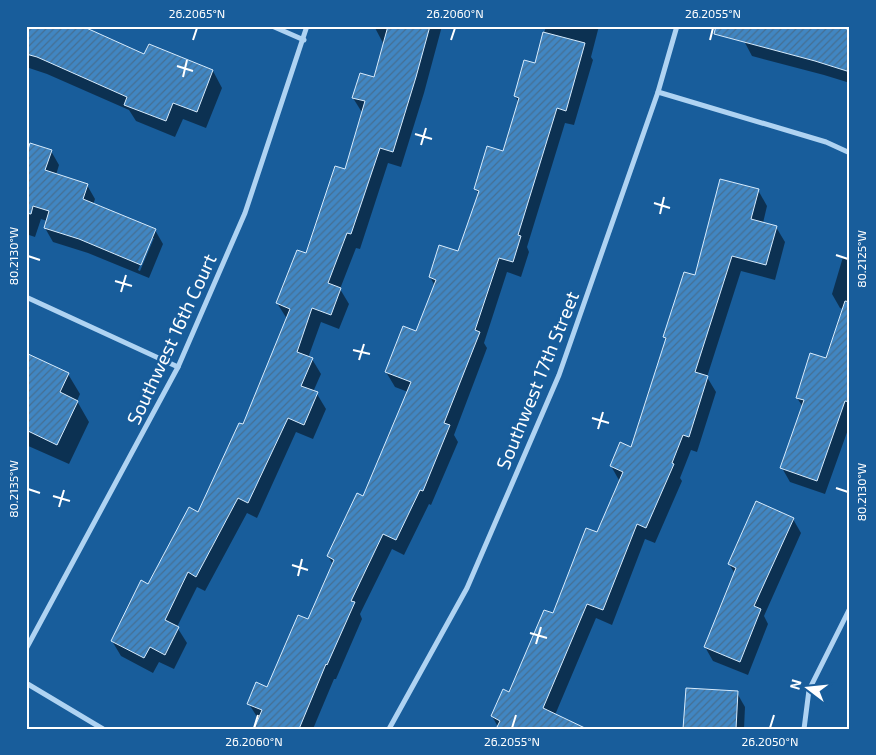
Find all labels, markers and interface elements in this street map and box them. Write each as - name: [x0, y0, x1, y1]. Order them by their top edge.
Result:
- text: 26.2065°N: [169, 6, 225, 20]
- text: 26.2060°N: [426, 6, 484, 20]
- text: 26.2055°N: [685, 6, 741, 20]
- text: 80.2130°W: [6, 227, 20, 285]
- text: 80.2125°W: [854, 230, 868, 288]
- street label: Southwest 16th Court: [121, 250, 221, 428]
- street label: Southwest 17th Street: [491, 288, 583, 472]
- text: 80.2135°W: [6, 460, 20, 518]
- text: 80.2130°W: [854, 463, 868, 521]
- north arrow: [784, 662, 834, 712]
- text: N: [785, 677, 805, 691]
- text: 26.2060°N: [225, 734, 283, 748]
- text: 26.2055°N: [484, 734, 540, 748]
- text: 26.2050°N: [742, 734, 798, 748]

